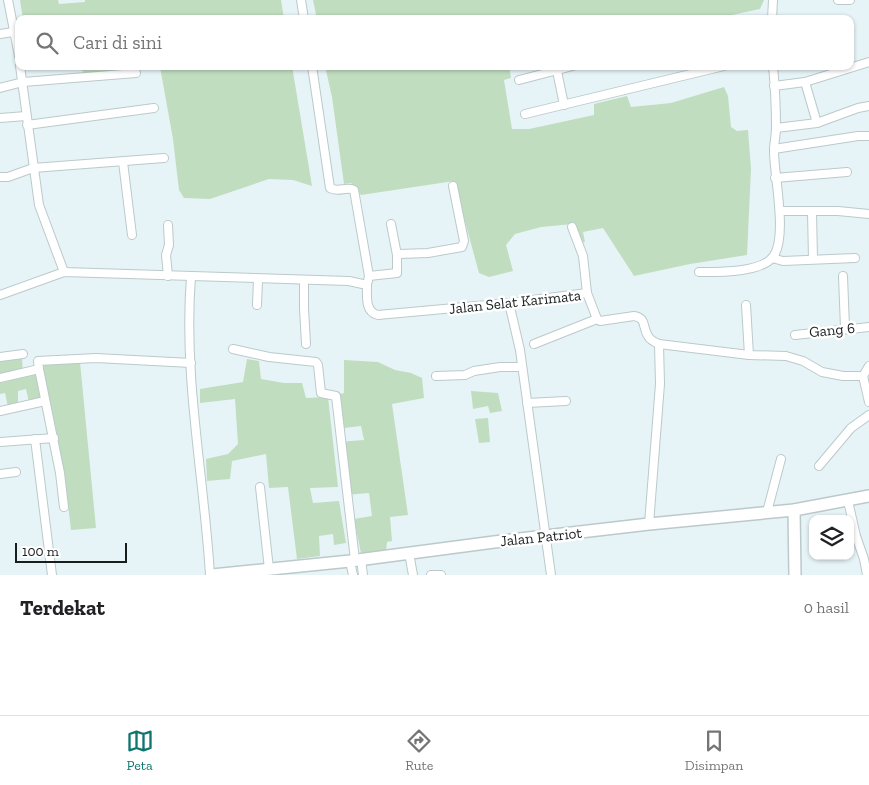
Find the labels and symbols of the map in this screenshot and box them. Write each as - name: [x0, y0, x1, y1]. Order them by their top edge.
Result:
- street label: Jalan Selat Karimata: [448, 286, 582, 318]
- street label: Gang 6: [808, 319, 856, 341]
- street label: Jalan Patriot: [499, 524, 583, 550]
- scale bar: [15, 540, 128, 563]

